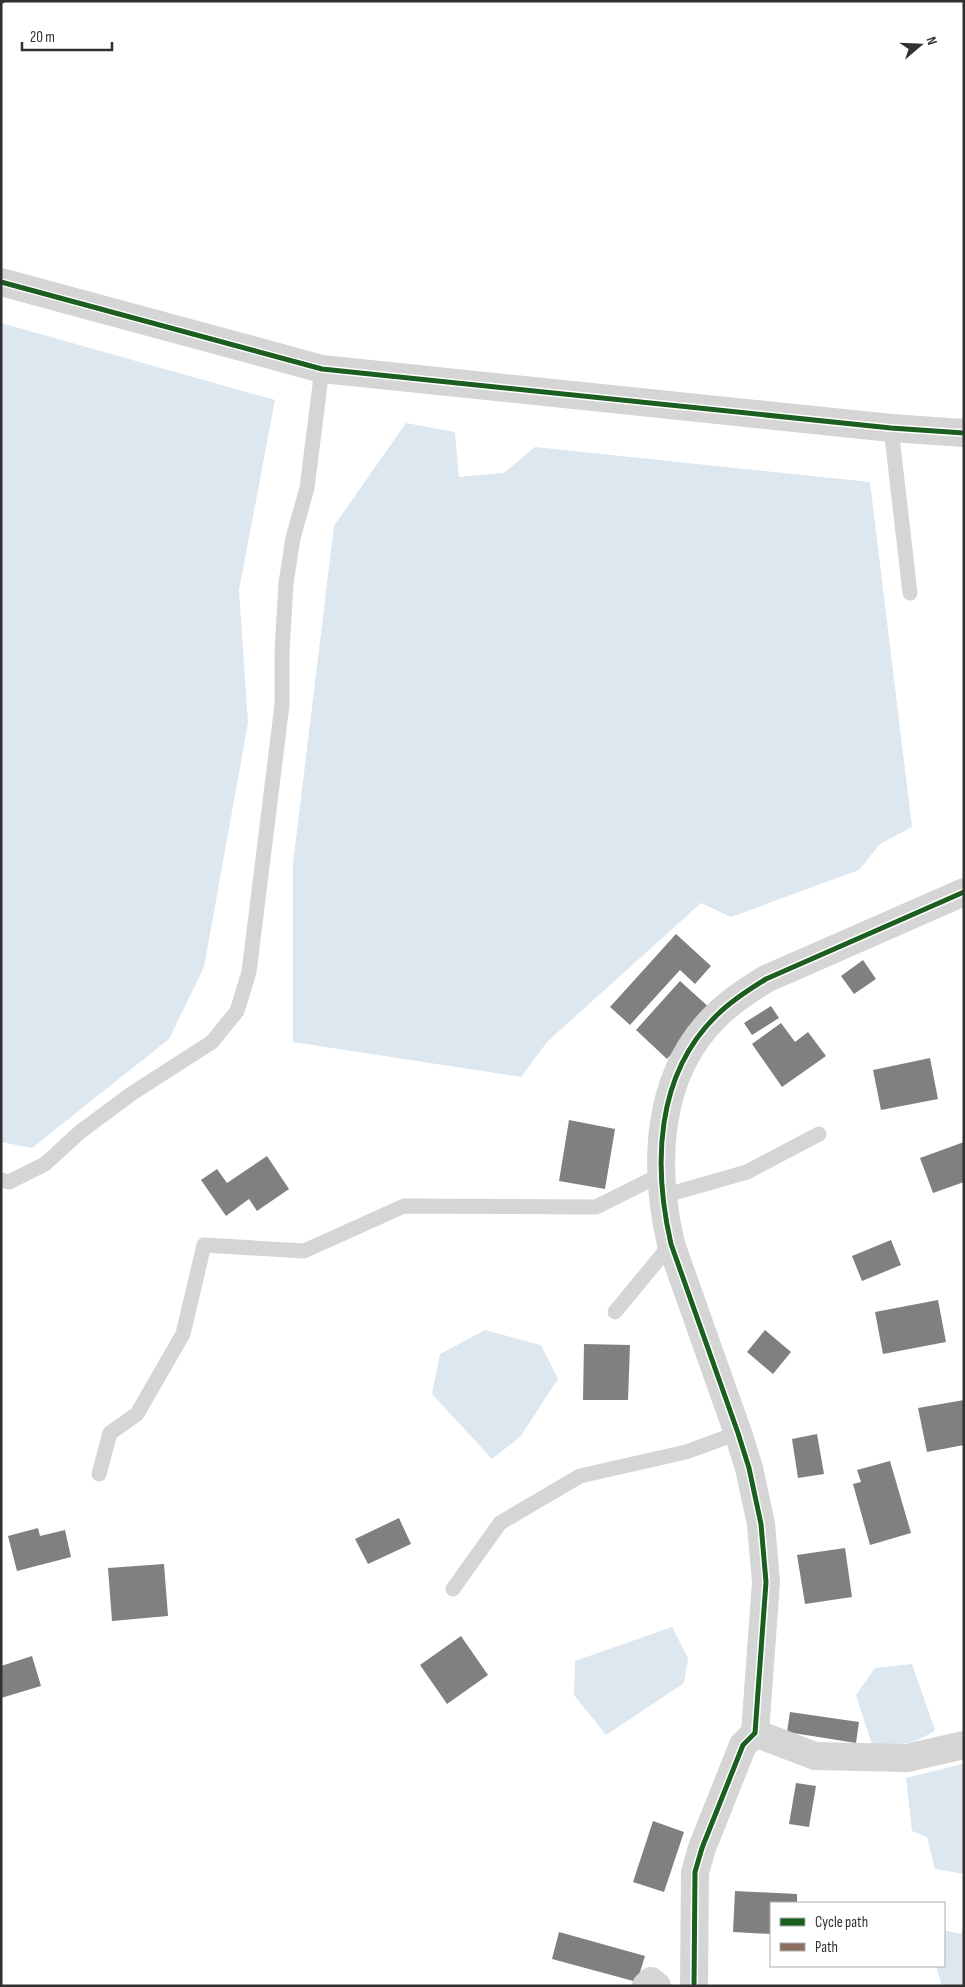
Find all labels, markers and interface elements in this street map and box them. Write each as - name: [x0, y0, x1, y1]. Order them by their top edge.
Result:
- scale bar: [22, 20, 112, 52]
- north arrow: [895, 20, 945, 70]
- text: 20 m: [30, 28, 55, 47]
- text: N: [923, 35, 941, 47]
- legend: [770, 1902, 945, 1967]
- text: Cycle path: [815, 1913, 868, 1932]
- text: Path: [815, 1938, 838, 1957]

